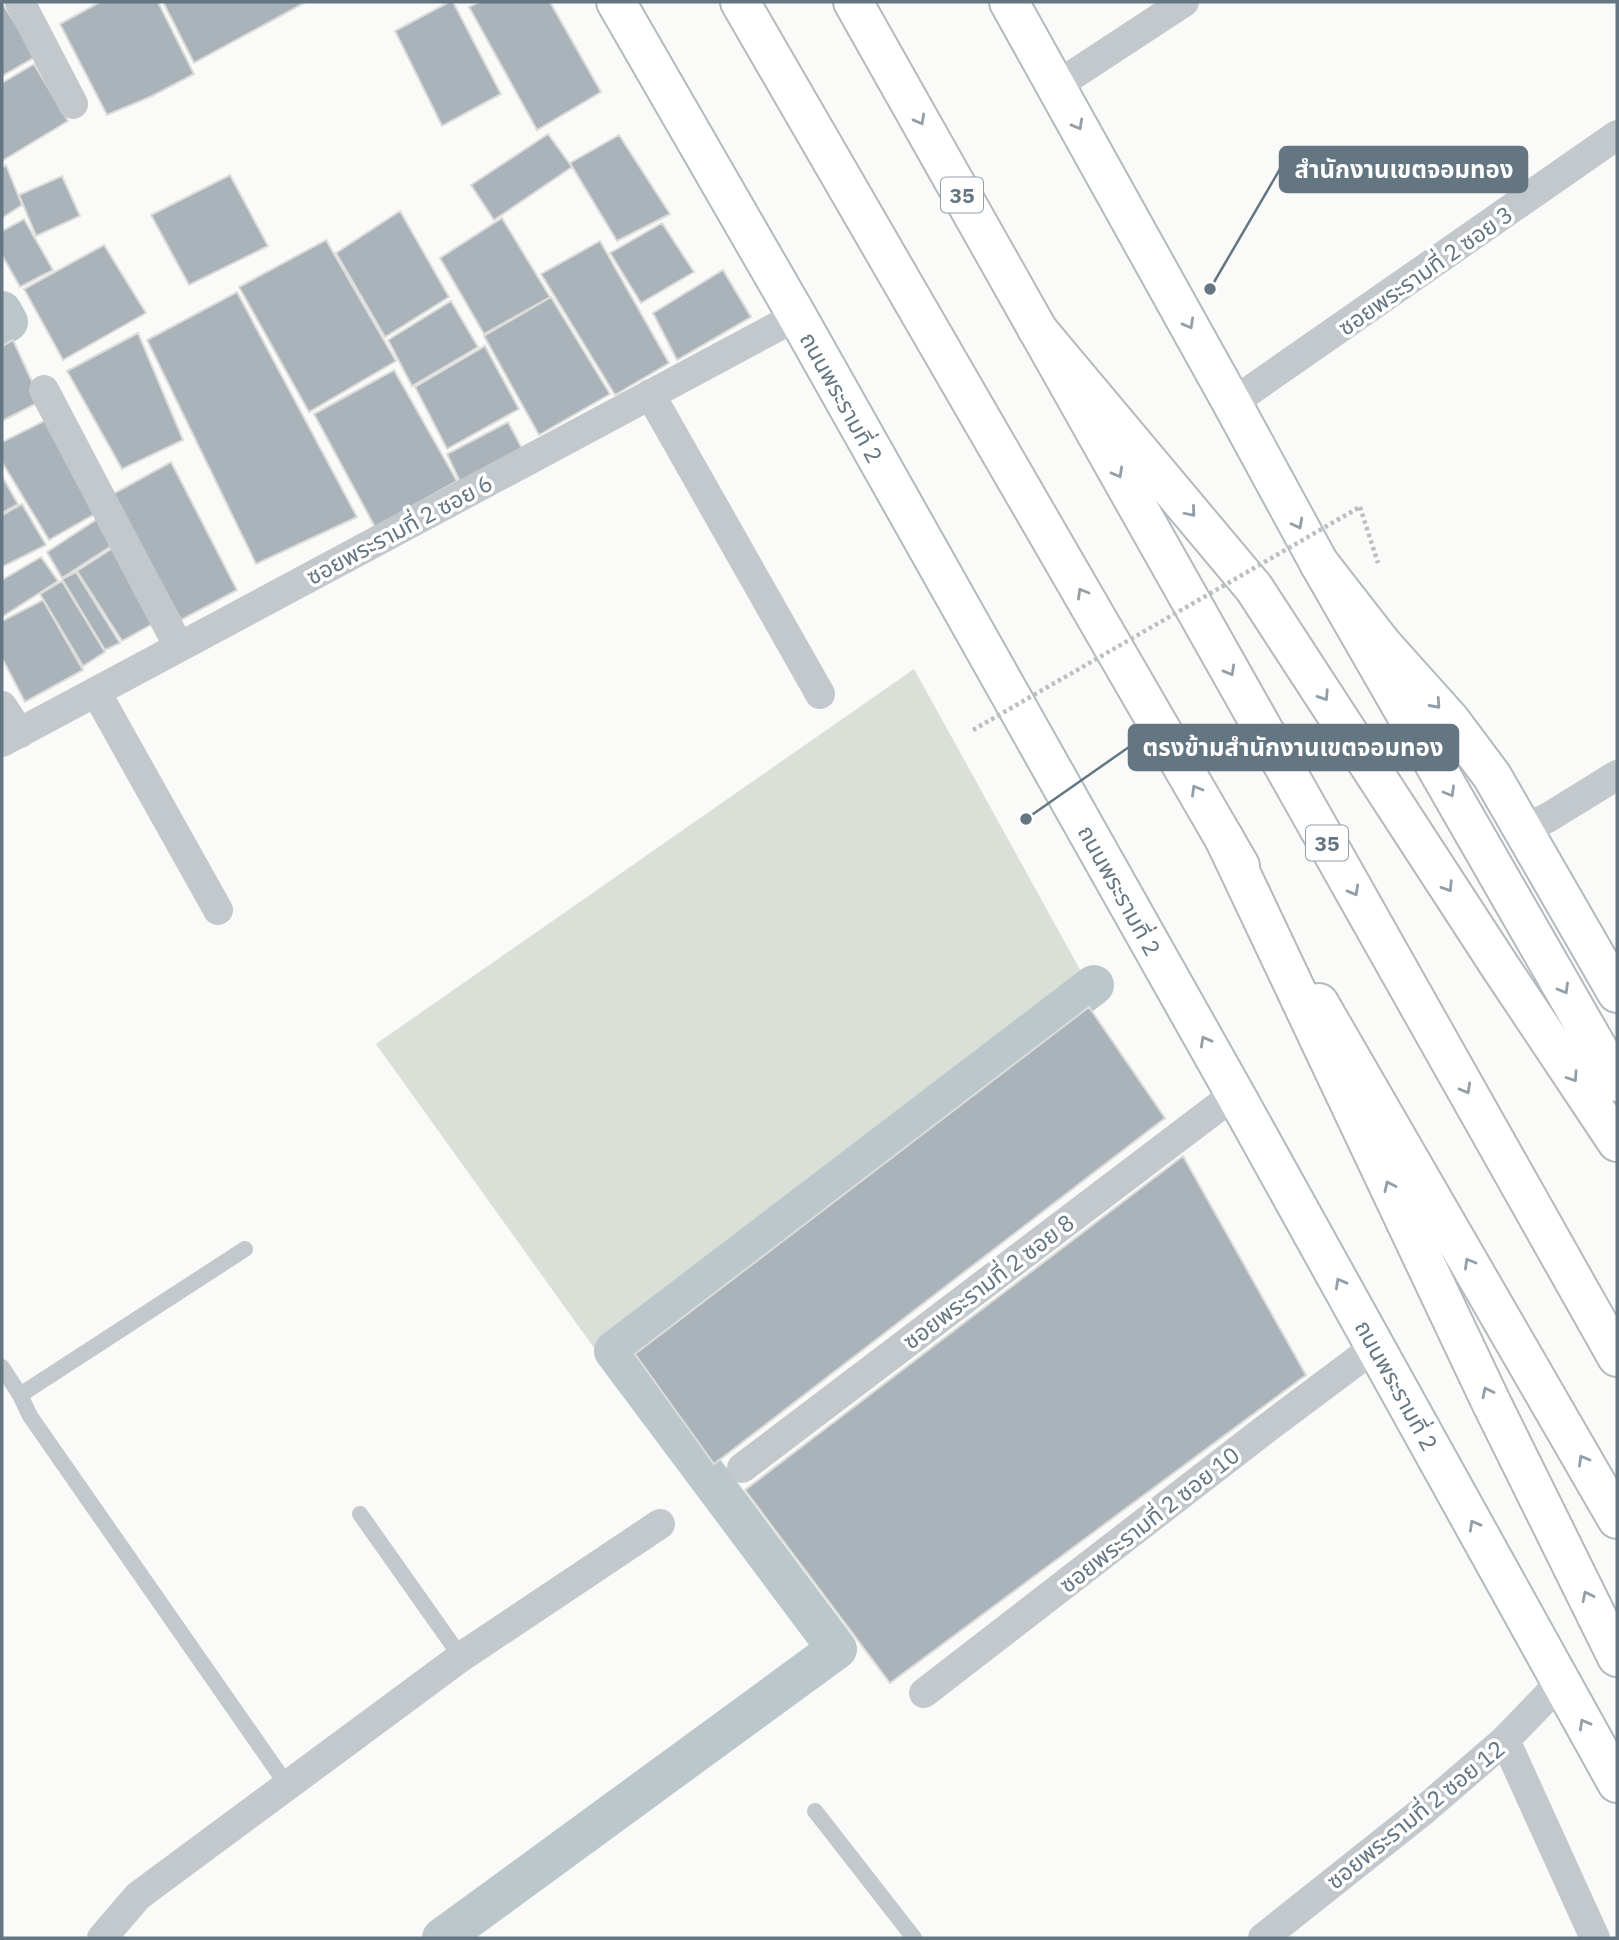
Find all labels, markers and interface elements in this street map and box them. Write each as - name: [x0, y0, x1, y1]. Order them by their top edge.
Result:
- one-way arrow: [912, 113, 925, 126]
- one-way arrow: [1070, 118, 1083, 131]
- callout: สำนักงานเขตจอมทอง: [1280, 147, 1527, 192]
- text: สำนักงานเขตจอมทอง: [1295, 153, 1513, 185]
- road number: 35: [941, 178, 983, 212]
- street label: ซอยพระรามที่ 2 ซอย 3: [1332, 198, 1518, 342]
- one-way arrow: [1181, 317, 1194, 330]
- street label: ถนนพระรามที่ 2: [794, 326, 890, 468]
- one-way arrow: [1110, 466, 1123, 479]
- street label: ซอยพระรามที่ 2 ซอย 6: [301, 467, 497, 591]
- one-way arrow: [1182, 505, 1195, 517]
- one-way arrow: [1289, 517, 1303, 529]
- one-way arrow: [1077, 588, 1090, 601]
- one-way arrow: [1222, 664, 1235, 677]
- one-way arrow: [1316, 688, 1328, 701]
- one-way arrow: [1428, 696, 1440, 709]
- callout: ตรงข้ามสำนักงานเขตจอมทอง: [1129, 725, 1458, 770]
- text: ตรงข้ามสำนักงานเขตจอมทอง: [1143, 731, 1443, 763]
- one-way arrow: [1442, 784, 1455, 797]
- one-way arrow: [1191, 785, 1204, 798]
- street label: ถนนพระรามที่ 2: [1072, 819, 1168, 961]
- road number: 35: [1306, 826, 1348, 860]
- one-way arrow: [1440, 879, 1452, 892]
- one-way arrow: [1346, 884, 1359, 896]
- one-way arrow: [1556, 982, 1569, 994]
- one-way arrow: [1200, 1036, 1213, 1049]
- one-way arrow: [1565, 1069, 1578, 1082]
- one-way arrow: [1458, 1082, 1471, 1094]
- one-way arrow: [1383, 1181, 1397, 1194]
- street label: ซอยพระรามที่ 2 ซอย 8: [896, 1207, 1080, 1355]
- one-way arrow: [1464, 1258, 1477, 1270]
- one-way arrow: [1335, 1278, 1348, 1290]
- street label: ถนนพระรามที่ 2: [1349, 1314, 1445, 1456]
- one-way arrow: [1481, 1387, 1495, 1399]
- street label: ซอยพระรามที่ 2 ซอย 10: [1053, 1439, 1245, 1599]
- one-way arrow: [1578, 1455, 1591, 1467]
- one-way arrow: [1469, 1519, 1482, 1532]
- one-way arrow: [1582, 1591, 1596, 1603]
- one-way arrow: [1579, 1718, 1592, 1731]
- street label: ซอยพระรามที่ 2 ซอย 12: [1320, 1733, 1510, 1895]

